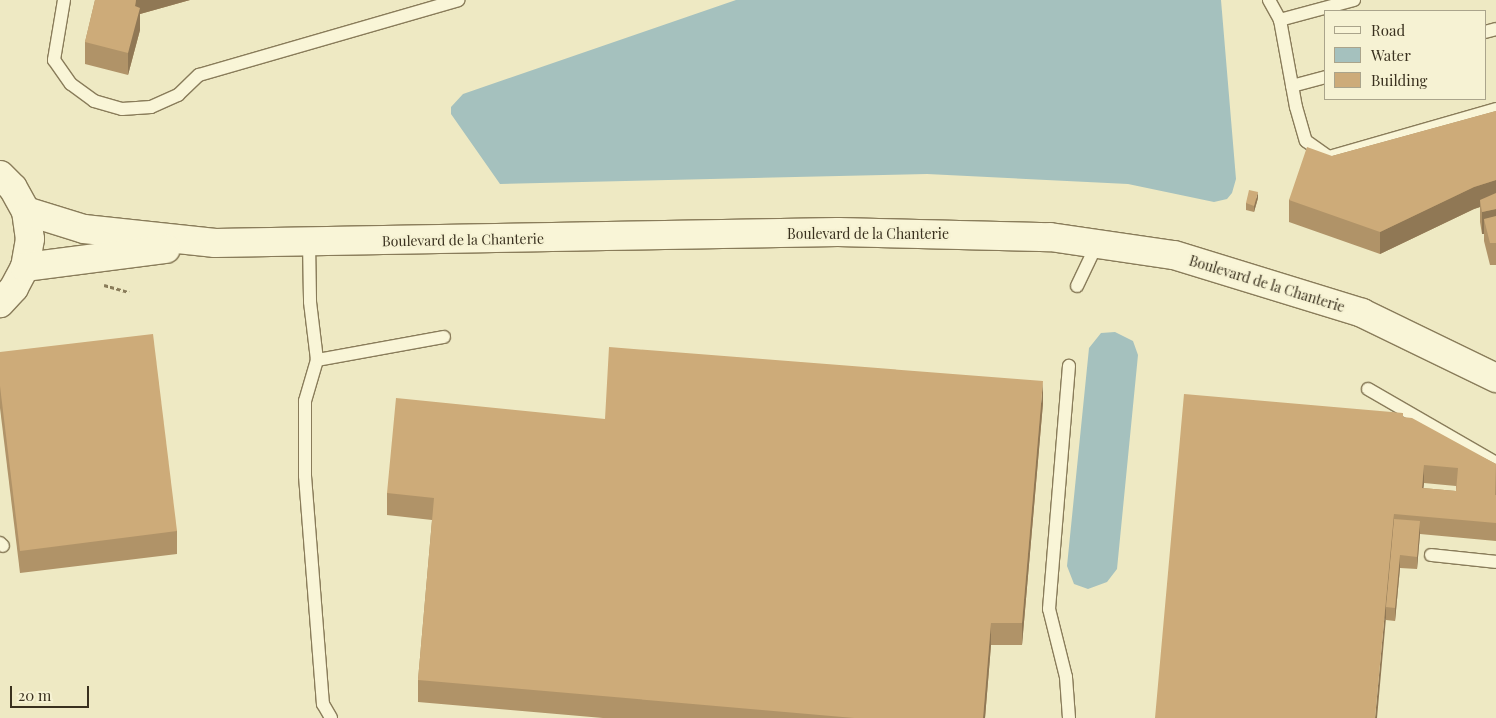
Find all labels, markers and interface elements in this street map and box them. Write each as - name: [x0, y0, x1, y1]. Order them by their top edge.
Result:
- legend: [1324, 10, 1486, 100]
- text: Road: [1371, 20, 1405, 40]
- text: Water: [1371, 45, 1411, 65]
- text: Building: [1371, 70, 1427, 90]
- street label: Boulevard de la Chanterie: [787, 226, 949, 242]
- street label: Boulevard de la Chanterie: [382, 230, 544, 250]
- street label: Boulevard de la Chanterie: [1187, 252, 1347, 316]
- scale bar: [12, 676, 91, 708]
- text: 20 m: [18, 685, 51, 705]

